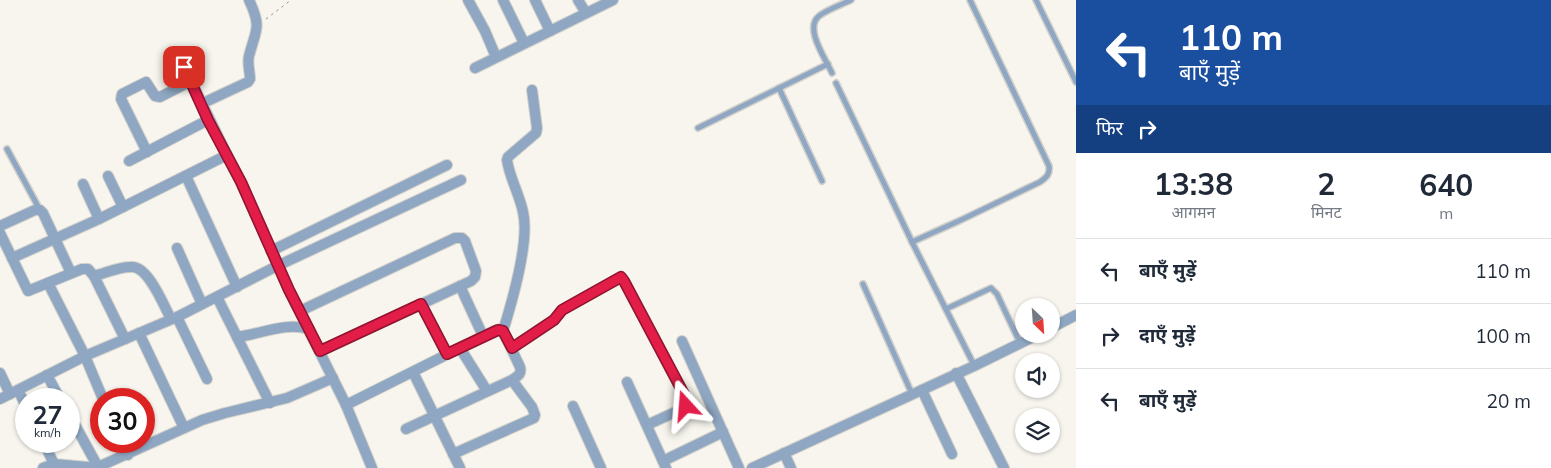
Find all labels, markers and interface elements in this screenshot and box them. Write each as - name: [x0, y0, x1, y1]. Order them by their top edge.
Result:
- text: 110 m: [1179, 15, 1283, 59]
- icon: left: [1096, 20, 1161, 85]
- pin: [163, 46, 205, 88]
- icon: arrive: [170, 53, 198, 81]
- text: बाएँ मुड़ें: [1179, 58, 1240, 86]
- icon: right: [1133, 115, 1161, 143]
- text: फिर: [1096, 116, 1123, 140]
- text: 13:38: [1154, 165, 1233, 203]
- text: 2: [1317, 165, 1335, 203]
- text: 640: [1419, 166, 1473, 204]
- text: आगमन: [1172, 202, 1215, 222]
- text: मिनट: [1311, 202, 1342, 222]
- text: m: [1439, 203, 1453, 223]
- icon: left: [1096, 257, 1124, 285]
- text: बाएँ मुड़ें: [1139, 258, 1196, 282]
- text: 110 m: [1475, 259, 1531, 283]
- north arrow: [1015, 298, 1060, 342]
- map controls: [1015, 298, 1060, 453]
- icon: right: [1096, 322, 1124, 350]
- text: दाएँ मुड़ें: [1139, 323, 1195, 347]
- text: 100 m: [1475, 324, 1531, 348]
- button: sound: [1015, 353, 1060, 398]
- position arrow: [659, 379, 711, 431]
- icon: left: [1096, 387, 1124, 415]
- speed limit sign: 30: [90, 388, 155, 453]
- text: बाएँ मुड़ें: [1139, 388, 1196, 412]
- text: 20 m: [1487, 389, 1531, 413]
- text: 27: [32, 399, 63, 430]
- button: layers: [1015, 408, 1060, 453]
- text: km/h: [34, 425, 61, 440]

